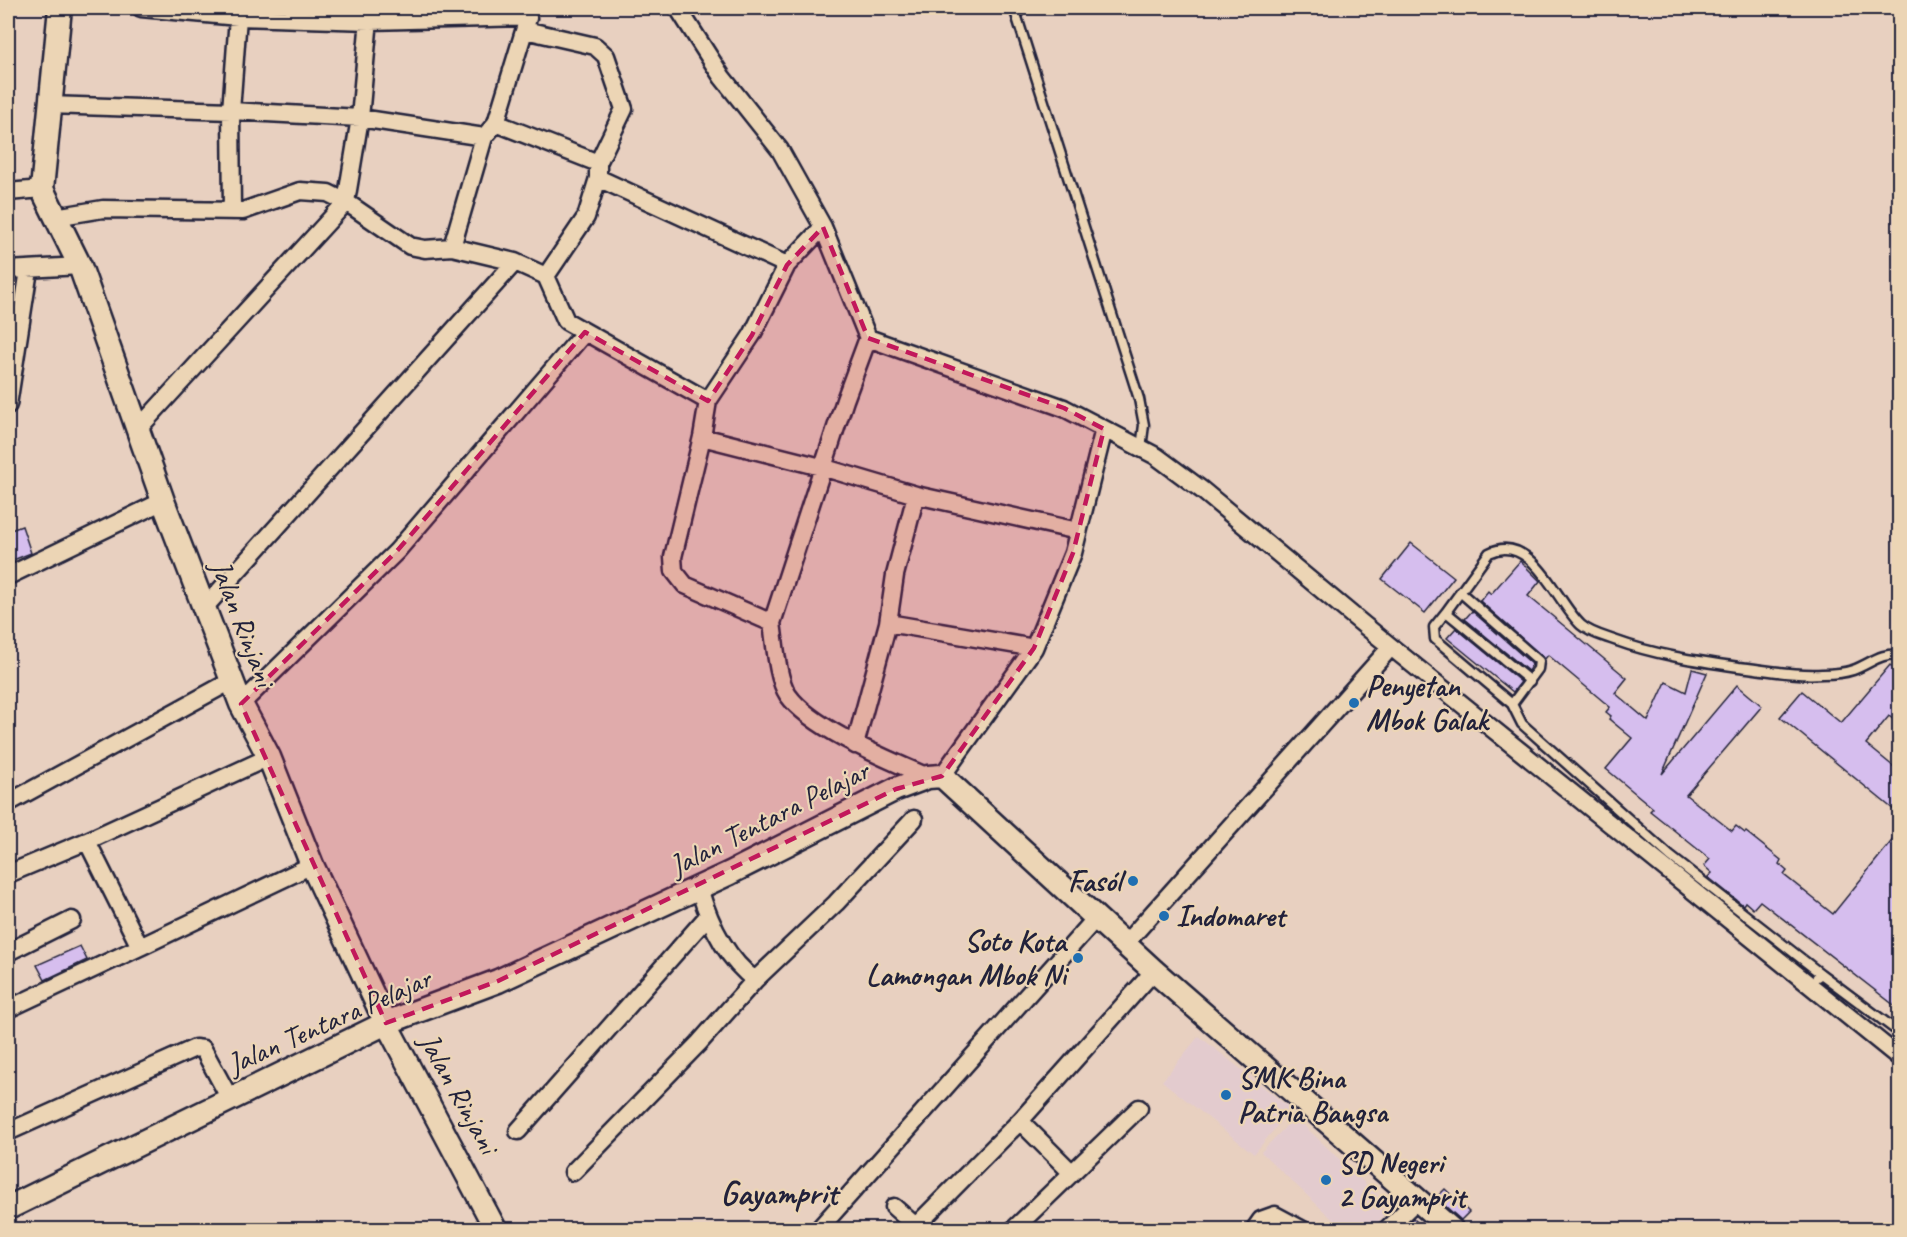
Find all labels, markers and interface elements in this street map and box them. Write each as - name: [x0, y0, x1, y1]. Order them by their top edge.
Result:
- street label: Jalan Rinjani: [201, 553, 286, 695]
- place label: Penyetan Mbok Galak: [1366, 667, 1490, 739]
- marker: Penyetan Mbok Galak: [1347, 696, 1361, 710]
- street label: Jalan Tentara Pelajar: [661, 750, 877, 886]
- place label: Fasól: [1068, 862, 1127, 900]
- marker: Fasól: [1126, 874, 1140, 888]
- place label: Indomaret: [1176, 897, 1288, 935]
- marker: Indomaret: [1157, 909, 1171, 923]
- place label: Soto Kota Lamongan Mbok Ni: [866, 922, 1070, 994]
- marker: Soto Kota Lamongan Mbok Ni: [1071, 951, 1085, 965]
- street label: Jalan Tentara Pelajar: [219, 958, 439, 1084]
- street label: Jalan Rinjani: [409, 1024, 509, 1163]
- place label: SMK Bina Patria Bangsa: [1238, 1059, 1390, 1131]
- marker: SMK Bina Patria Bangsa: [1219, 1088, 1233, 1102]
- place label: SD Negeri 2 Gayamprit: [1338, 1144, 1468, 1216]
- district label: Gayamprit: [720, 1172, 842, 1214]
- marker: SD Negeri 2 Gayamprit: [1319, 1173, 1333, 1187]

